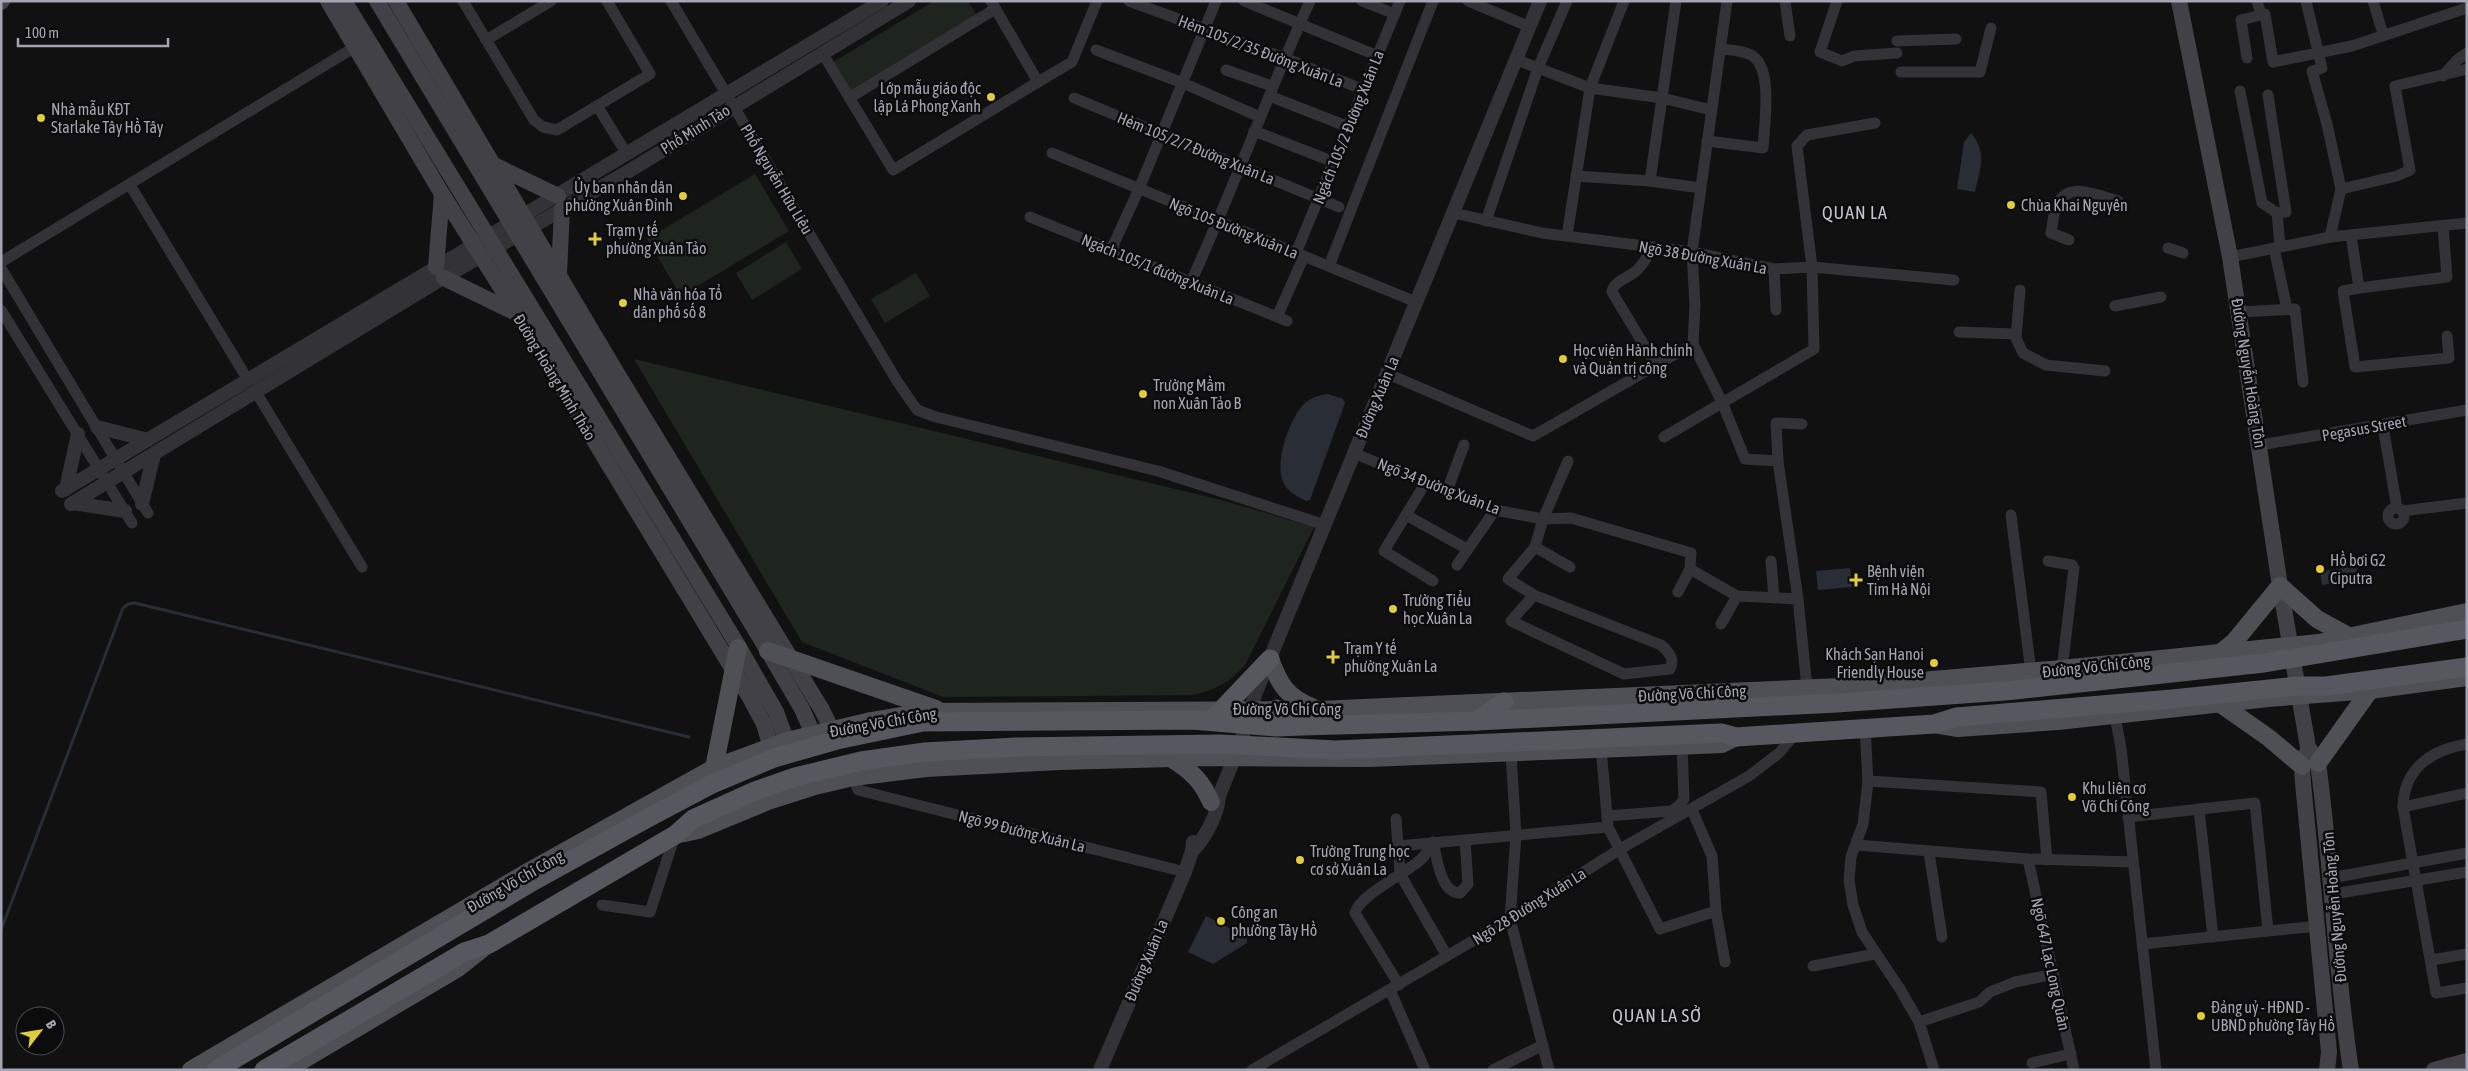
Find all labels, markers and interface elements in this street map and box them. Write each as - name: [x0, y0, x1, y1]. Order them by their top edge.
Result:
- street label: Hẻm 105/2/35 Đường Xuân La: [1176, 11, 1346, 92]
- scale bar: [18, 15, 168, 47]
- text: 100 m: [25, 24, 59, 41]
- street label: Ngách 105/2 Đường Xuân La: [1309, 48, 1388, 207]
- place label: Lớp mẫu giáo độc lập Lá Phong Xanh: [874, 79, 981, 116]
- marker: Lớp mẫu giáo độc lập Lá Phong Xanh: [985, 91, 997, 103]
- place label: Nhà mẫu KĐT Starlake Tây Hồ Tây: [51, 100, 164, 137]
- street label: Phố Minh Tảo: [657, 100, 733, 157]
- street label: Hẻm 105/2/7 Đường Xuân La: [1114, 108, 1277, 189]
- marker: Nhà mẫu KĐT Starlake Tây Hồ Tây: [35, 112, 47, 124]
- street label: Phố Nguyễn Hữu Liêu: [736, 120, 818, 238]
- place label: Ủy ban nhân dân phường Xuân Đỉnh: [565, 177, 673, 215]
- marker: Ủy ban nhân dân phường Xuân Đỉnh: [677, 190, 689, 202]
- street label: Ngõ 105 Đường Xuân La: [1167, 194, 1301, 263]
- place label: Chùa Khai Nguyên: [2021, 196, 2128, 215]
- marker: Chùa Khai Nguyên: [2005, 199, 2017, 211]
- district label: QUAN LA: [1822, 202, 1888, 223]
- place label: Trạm y tế phường Xuân Tảo: [606, 220, 707, 258]
- street label: Ngách 105/1 đường Xuân La: [1079, 230, 1237, 309]
- marker: Trạm y tế phường Xuân Tảo: [588, 232, 602, 246]
- street label: Ngõ 38 Đường Xuân La: [1637, 237, 1769, 278]
- place label: Nhà văn hóa Tổ dân phố số 8: [633, 284, 722, 322]
- marker: Nhà văn hóa Tổ dân phố số 8: [617, 297, 629, 309]
- street label: Đường Nguyễn Hoàng Tôn: [2227, 297, 2270, 449]
- street label: Đường Hoàng Minh Thảo: [509, 311, 600, 444]
- place label: Học viện Hành chính và Quản trị công: [1573, 341, 1693, 378]
- street label: Đường Xuân La: [1352, 353, 1403, 441]
- marker: Học viện Hành chính và Quản trị công: [1557, 353, 1569, 365]
- place label: Trường Mầm non Xuân Tảo B: [1153, 375, 1242, 412]
- marker: Trường Mầm non Xuân Tảo B: [1137, 388, 1149, 400]
- street label: Pegasus Street: [2320, 412, 2408, 445]
- street label: Ngõ 34 Đường Xuân La: [1375, 454, 1503, 519]
- place label: Hồ bơi G2 Ciputra: [2330, 550, 2386, 588]
- place label: Bệnh viện Tim Hà Nội: [1867, 562, 1931, 598]
- marker: Hồ bơi G2 Ciputra: [2314, 563, 2326, 575]
- marker: Bệnh viện Tim Hà Nội: [1849, 573, 1863, 587]
- place label: Trường Tiểu học Xuân La: [1403, 590, 1472, 627]
- marker: Trường Tiểu học Xuân La: [1387, 603, 1399, 615]
- place label: Trạm Y tế phường Xuân La: [1344, 638, 1437, 676]
- place label: Khách Sạn Hanoi Friendly House: [1825, 645, 1924, 682]
- marker: Trạm Y tế phường Xuân La: [1326, 650, 1340, 664]
- street label: Đường Võ Chí Công: [2041, 651, 2151, 682]
- marker: Khách Sạn Hanoi Friendly House: [1928, 657, 1940, 669]
- street label: Đường Võ Chí Công: [1637, 681, 1747, 706]
- street label: Đường Võ Chí Công: [1233, 700, 1341, 719]
- street label: Đường Võ Chí Công: [828, 704, 938, 741]
- place label: Khu liên cơ Võ Chí Công: [2082, 779, 2149, 816]
- marker: Khu liên cơ Võ Chí Công: [2066, 791, 2078, 803]
- street label: Ngõ 99 Đường Xuân La: [957, 807, 1087, 856]
- street label: Đường Nguyễn Hoàng Tôn: [2318, 831, 2351, 983]
- place label: Trường Trung học cơ sở Xuân La: [1310, 842, 1409, 878]
- street label: Đường Võ Chí Công: [464, 846, 567, 917]
- marker: Trường Trung học cơ sở Xuân La: [1294, 854, 1306, 866]
- street label: Ngõ 28 Đường Xuân La: [1469, 864, 1589, 949]
- street label: Ngõ 647 Lạc Long Quân: [2027, 896, 2074, 1032]
- place label: Công an phường Tây Hồ: [1231, 903, 1317, 940]
- marker: Công an phường Tây Hồ: [1215, 915, 1227, 927]
- street label: Đường Xuân La: [1121, 916, 1172, 1004]
- place label: Đảng uỷ - HĐND - UBND phường Tây Hồ: [2211, 998, 2335, 1035]
- district label: QUAN LA SỞ: [1612, 1005, 1702, 1026]
- north arrow: [15, 1006, 65, 1056]
- marker: Đảng uỷ - HĐND - UBND phường Tây Hồ: [2195, 1010, 2207, 1022]
- text: B: [43, 1017, 60, 1032]

